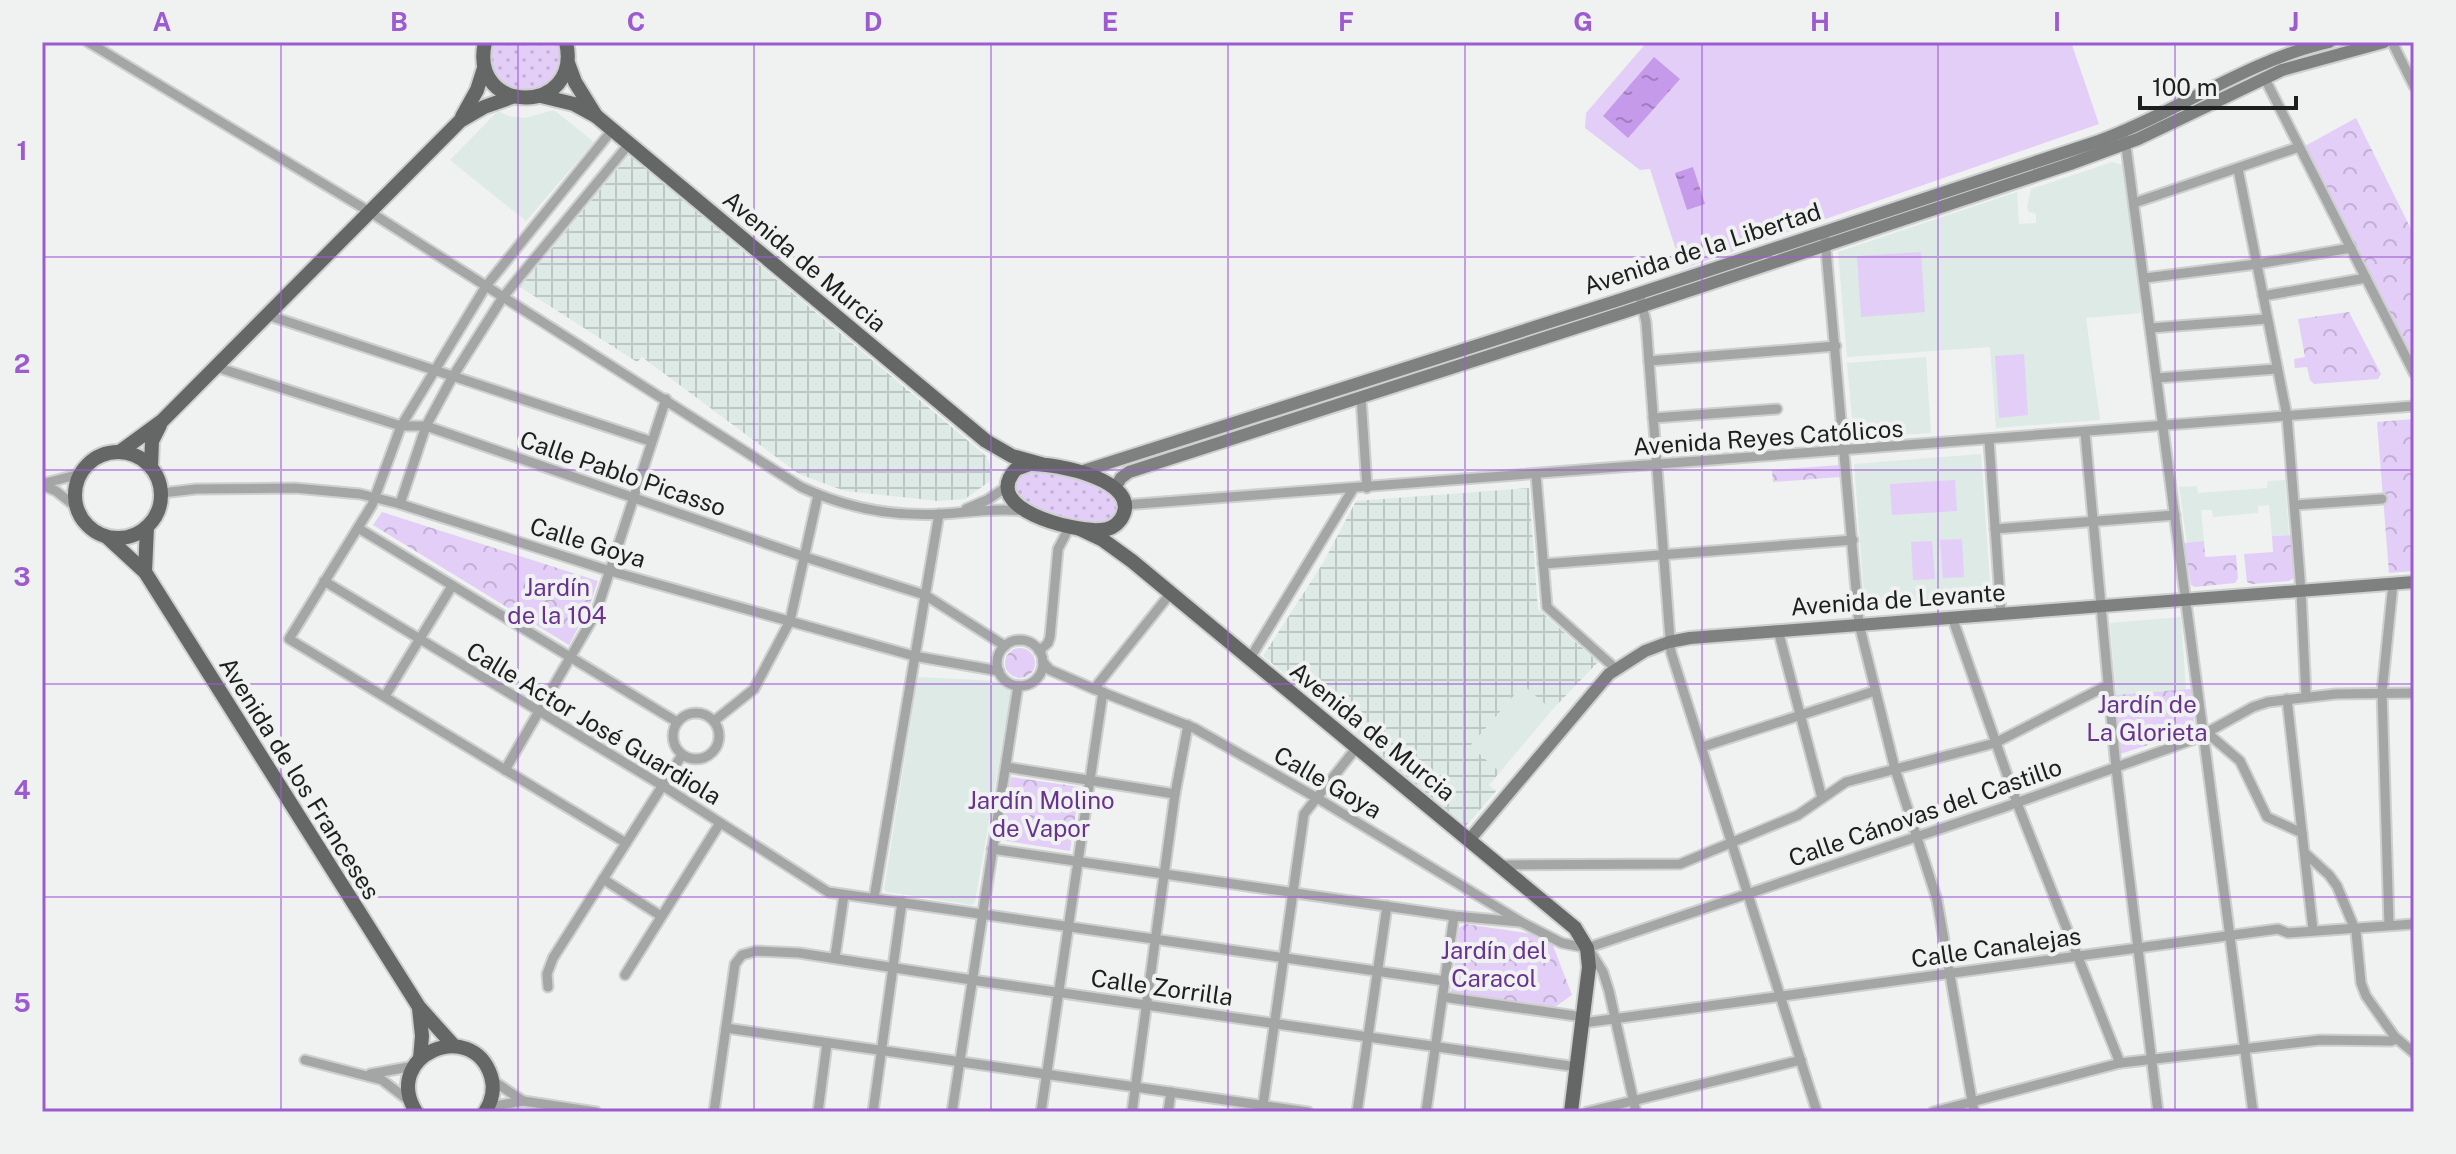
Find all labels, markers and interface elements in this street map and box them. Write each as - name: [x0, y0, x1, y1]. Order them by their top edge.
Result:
- text: A: [153, 6, 172, 37]
- text: B: [390, 6, 408, 37]
- text: C: [627, 6, 645, 37]
- text: D: [864, 6, 882, 37]
- text: E: [1102, 6, 1118, 37]
- text: F: [1338, 6, 1354, 37]
- text: G: [1573, 6, 1593, 37]
- text: H: [1810, 6, 1830, 37]
- text: I: [2053, 6, 2061, 37]
- text: J: [2289, 6, 2299, 37]
- scale bar: [2140, 60, 2296, 110]
- text: 100 m: [2152, 73, 2218, 101]
- text: 1: [16, 135, 28, 166]
- street label: Avenida de Murcia: [718, 185, 892, 337]
- street label: Avenida de la Libertad: [1580, 196, 1824, 300]
- text: 2: [14, 348, 30, 379]
- street label: Avenida Reyes Católicos: [1632, 414, 1904, 460]
- street label: Calle Pablo Picasso: [516, 425, 730, 521]
- street label: Calle Goya: [527, 511, 649, 573]
- text: 3: [13, 561, 31, 592]
- park label: Jardín de la 104: [507, 573, 607, 629]
- street label: Avenida de Levante: [1790, 578, 2006, 620]
- street label: Calle Actor José Guardiola: [462, 636, 726, 810]
- street label: Avenida de los Franceses: [214, 652, 386, 904]
- street label: Avenida de Murcia: [1285, 656, 1461, 806]
- park label: Jardín de La Glorieta: [2086, 690, 2208, 746]
- street label: Calle Goya: [1269, 740, 1387, 824]
- street label: Calle Cánovas del Castillo: [1785, 752, 2065, 872]
- text: 4: [13, 774, 31, 805]
- park label: Jardín Molino de Vapor: [967, 786, 1115, 842]
- street label: Calle Canalejas: [1909, 921, 2083, 973]
- park label: Jardín del Caracol: [1441, 936, 1547, 992]
- street label: Calle Zorrilla: [1089, 963, 1235, 1011]
- text: 5: [13, 987, 31, 1018]

